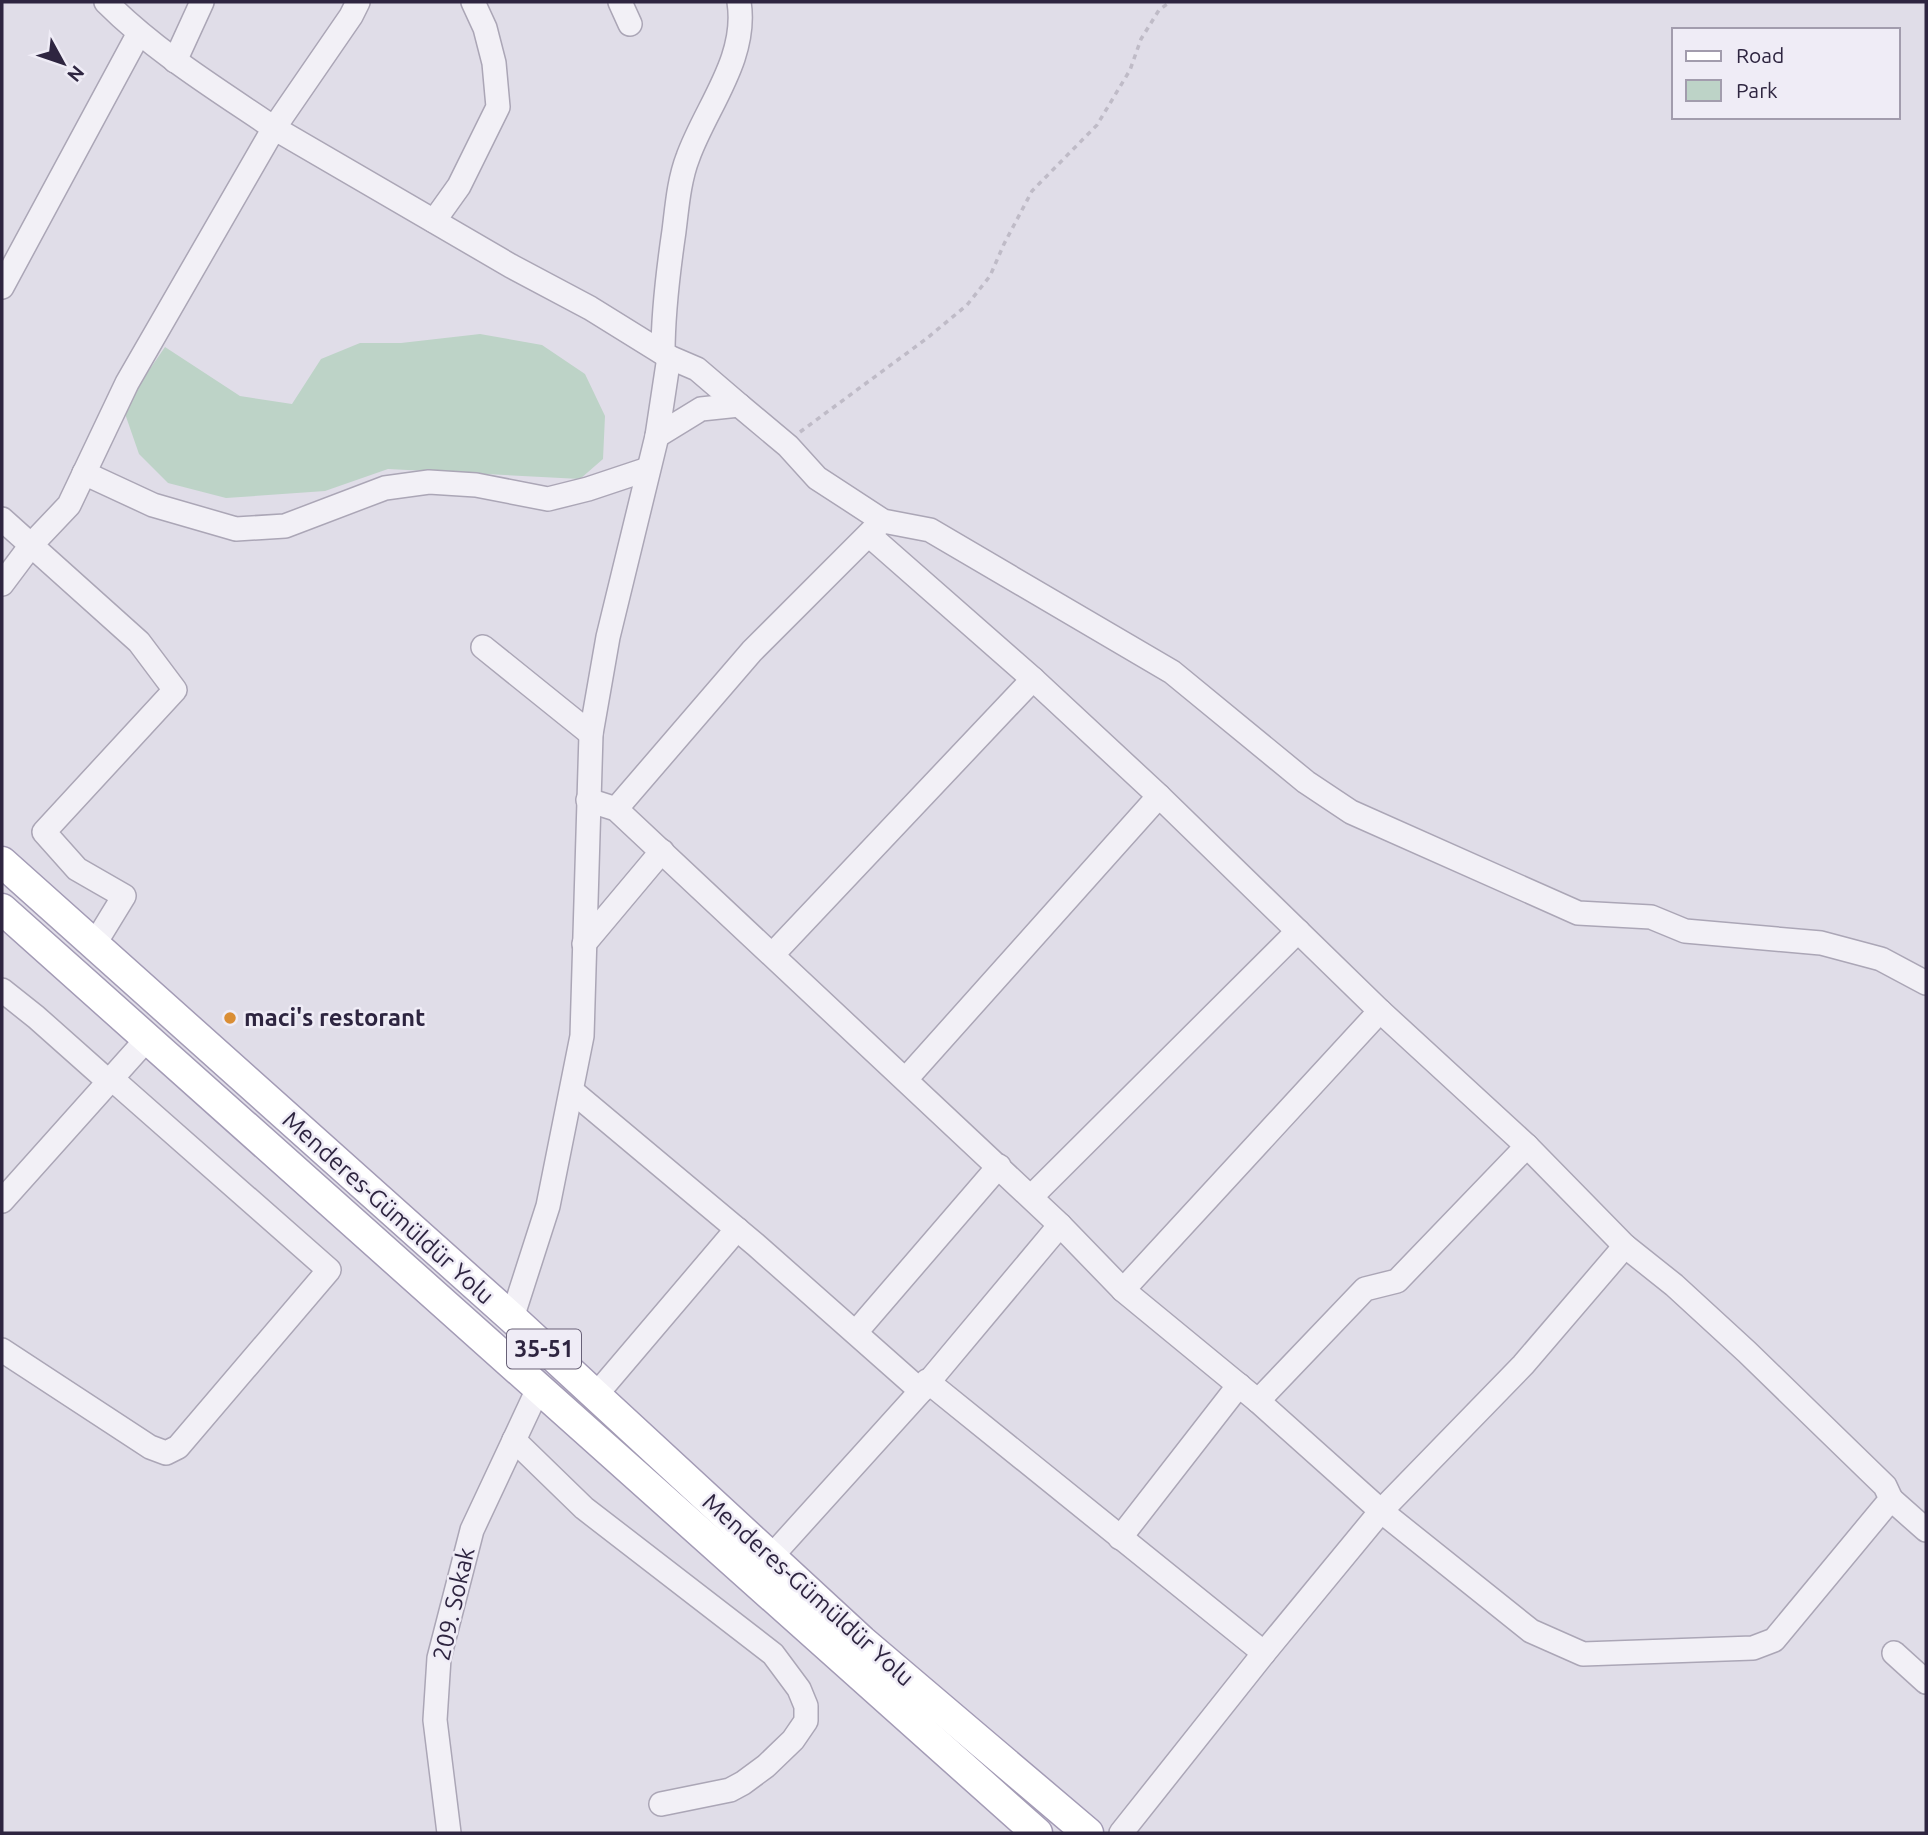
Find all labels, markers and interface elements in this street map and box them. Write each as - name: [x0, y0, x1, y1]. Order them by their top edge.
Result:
- north arrow: [28, 28, 98, 98]
- legend: [1672, 28, 1900, 119]
- text: Road: [1736, 43, 1784, 67]
- text: N: [63, 61, 89, 86]
- text: Park: [1736, 78, 1778, 102]
- place label: maci's restorant: [244, 1004, 425, 1031]
- marker: maci's restorant: [222, 1010, 238, 1026]
- street label: Menderes-Gümüldür Yolu: [277, 1106, 499, 1309]
- road number: 35-51: [507, 1330, 581, 1368]
- street label: Menderes-Gümüldür Yolu: [697, 1488, 919, 1691]
- street label: 209. Sokak: [427, 1545, 480, 1663]

